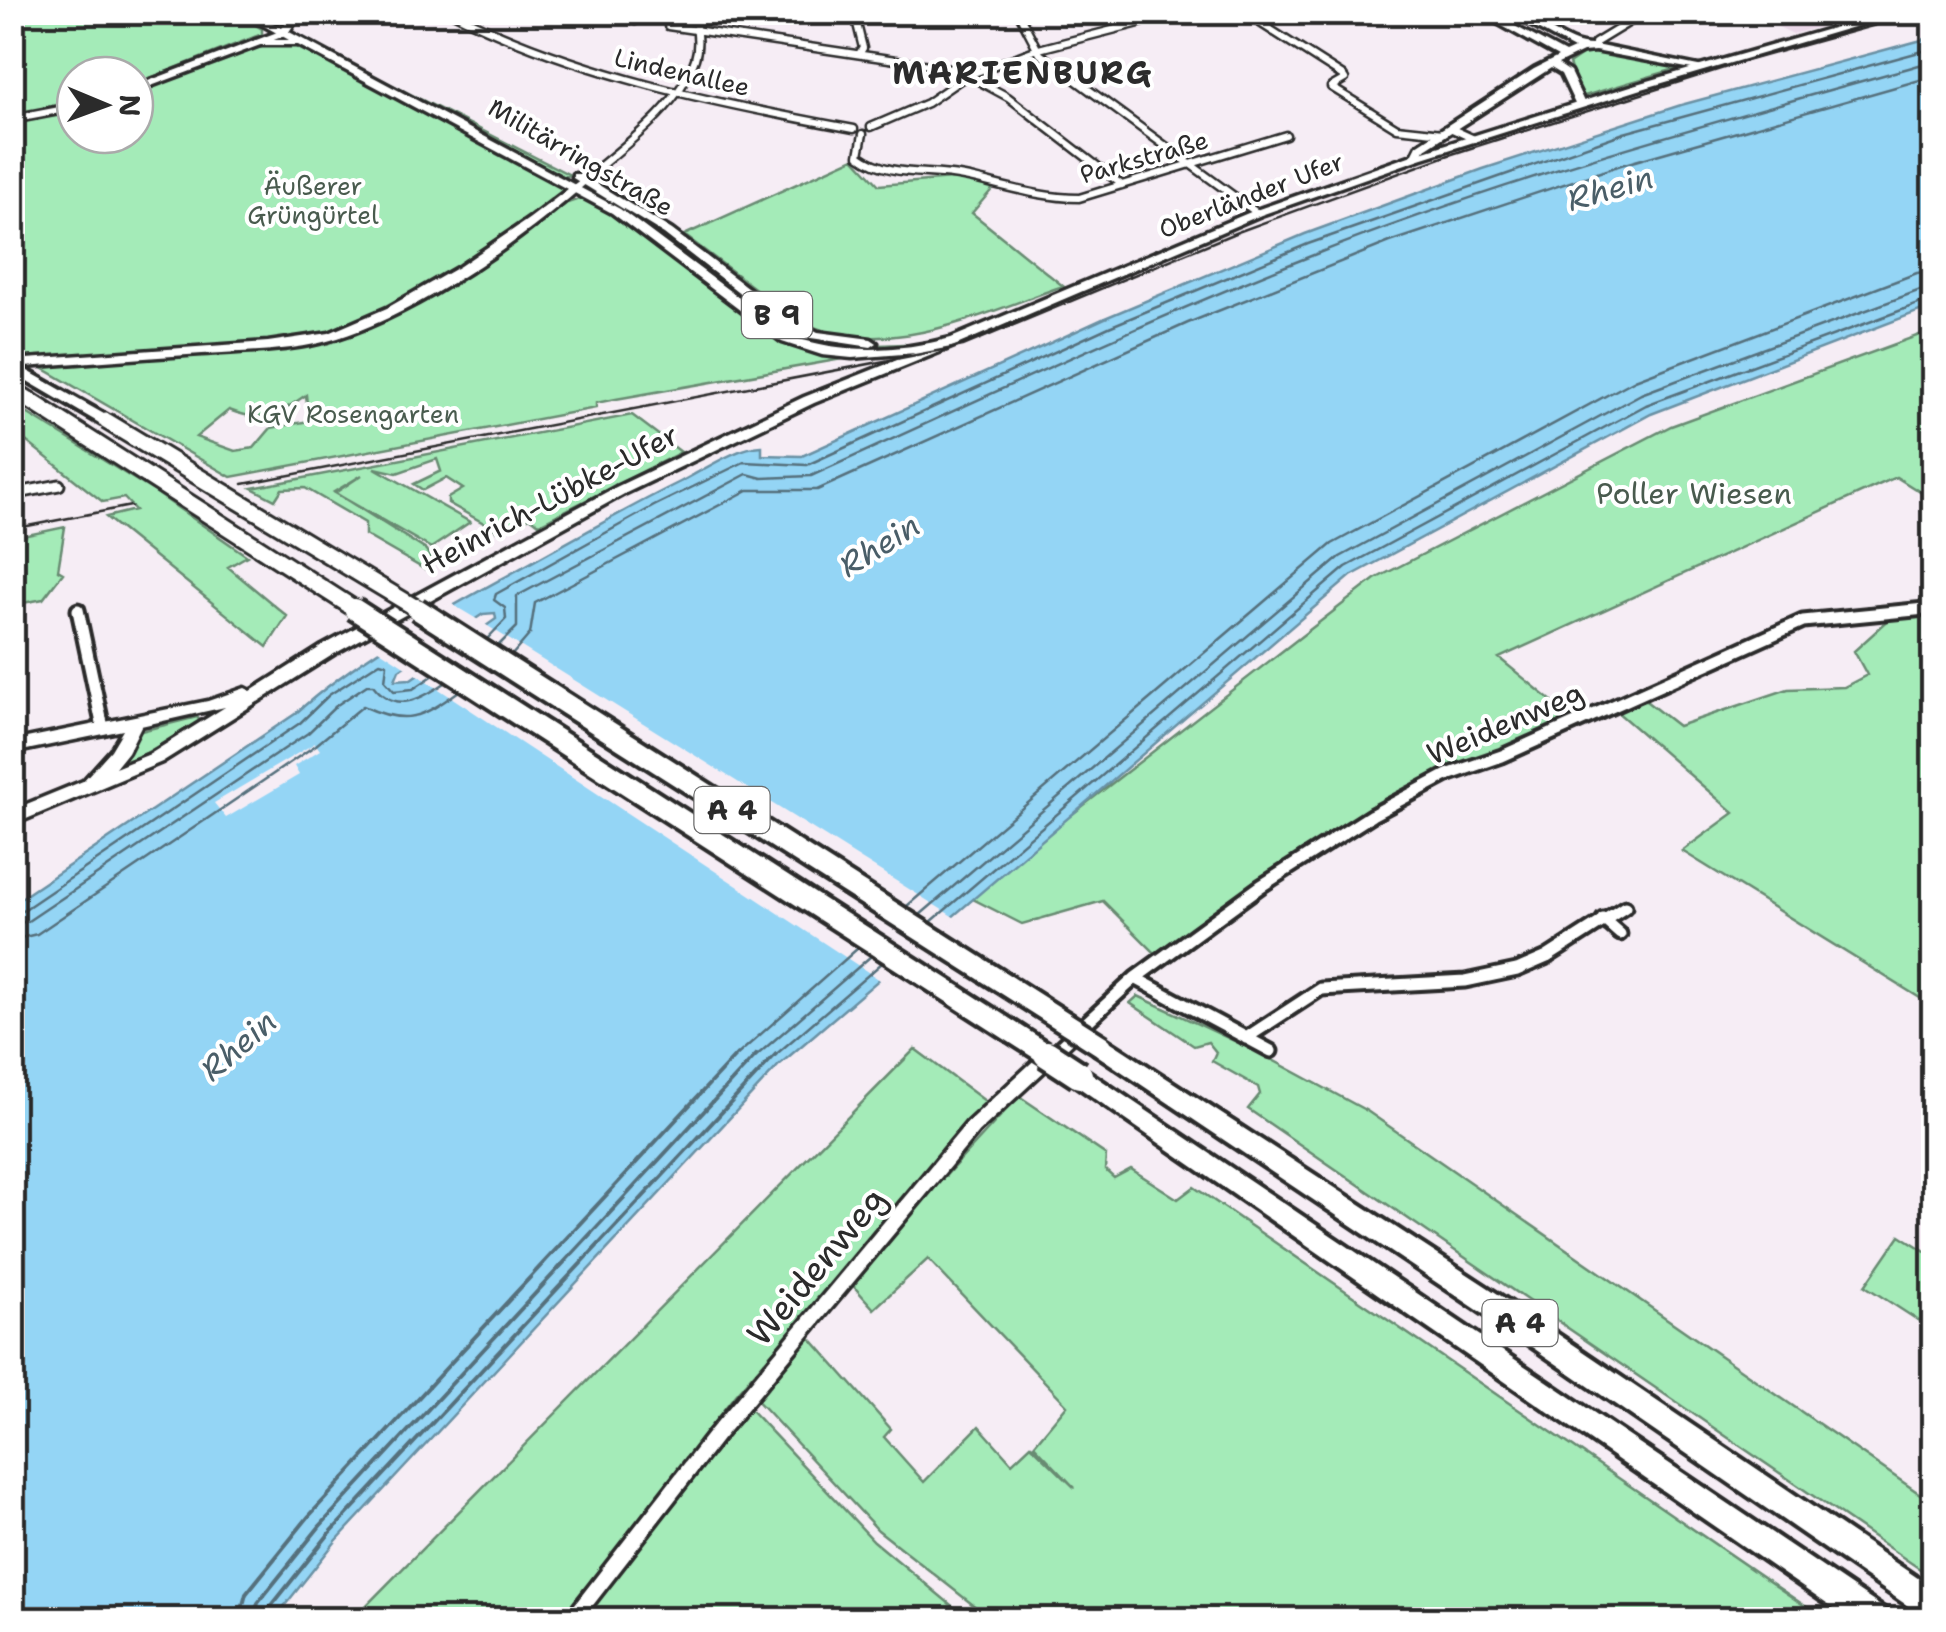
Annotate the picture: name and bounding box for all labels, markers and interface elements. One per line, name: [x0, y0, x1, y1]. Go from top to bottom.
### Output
street label: Lindenallee: [611, 40, 753, 104]
district label: MARIENBURG: [892, 51, 1154, 94]
north arrow: [55, 55, 155, 155]
street label: Militärringstraße: [482, 90, 680, 224]
text: N: [111, 94, 149, 117]
street label: Parkstraße: [1076, 122, 1212, 192]
street label: Oberländer Ufer: [1154, 144, 1348, 246]
water label: Rhein: [1562, 155, 1658, 221]
park label: Äußerer Grüngürtel: [247, 169, 379, 232]
road number: B 9: [742, 292, 812, 338]
park label: KGV Rosengarten: [247, 397, 459, 431]
street label: Heinrich-Lübke-Ufer: [414, 414, 686, 584]
park label: Poller Wiesen: [1596, 473, 1792, 514]
water label: Rhein: [830, 503, 928, 587]
street label: Weidenweg: [1420, 672, 1590, 774]
road number: A 4: [694, 787, 770, 833]
water label: Rhein: [191, 1000, 285, 1090]
street label: Weidenweg: [736, 1176, 896, 1356]
road number: A 4: [1482, 1300, 1558, 1346]

